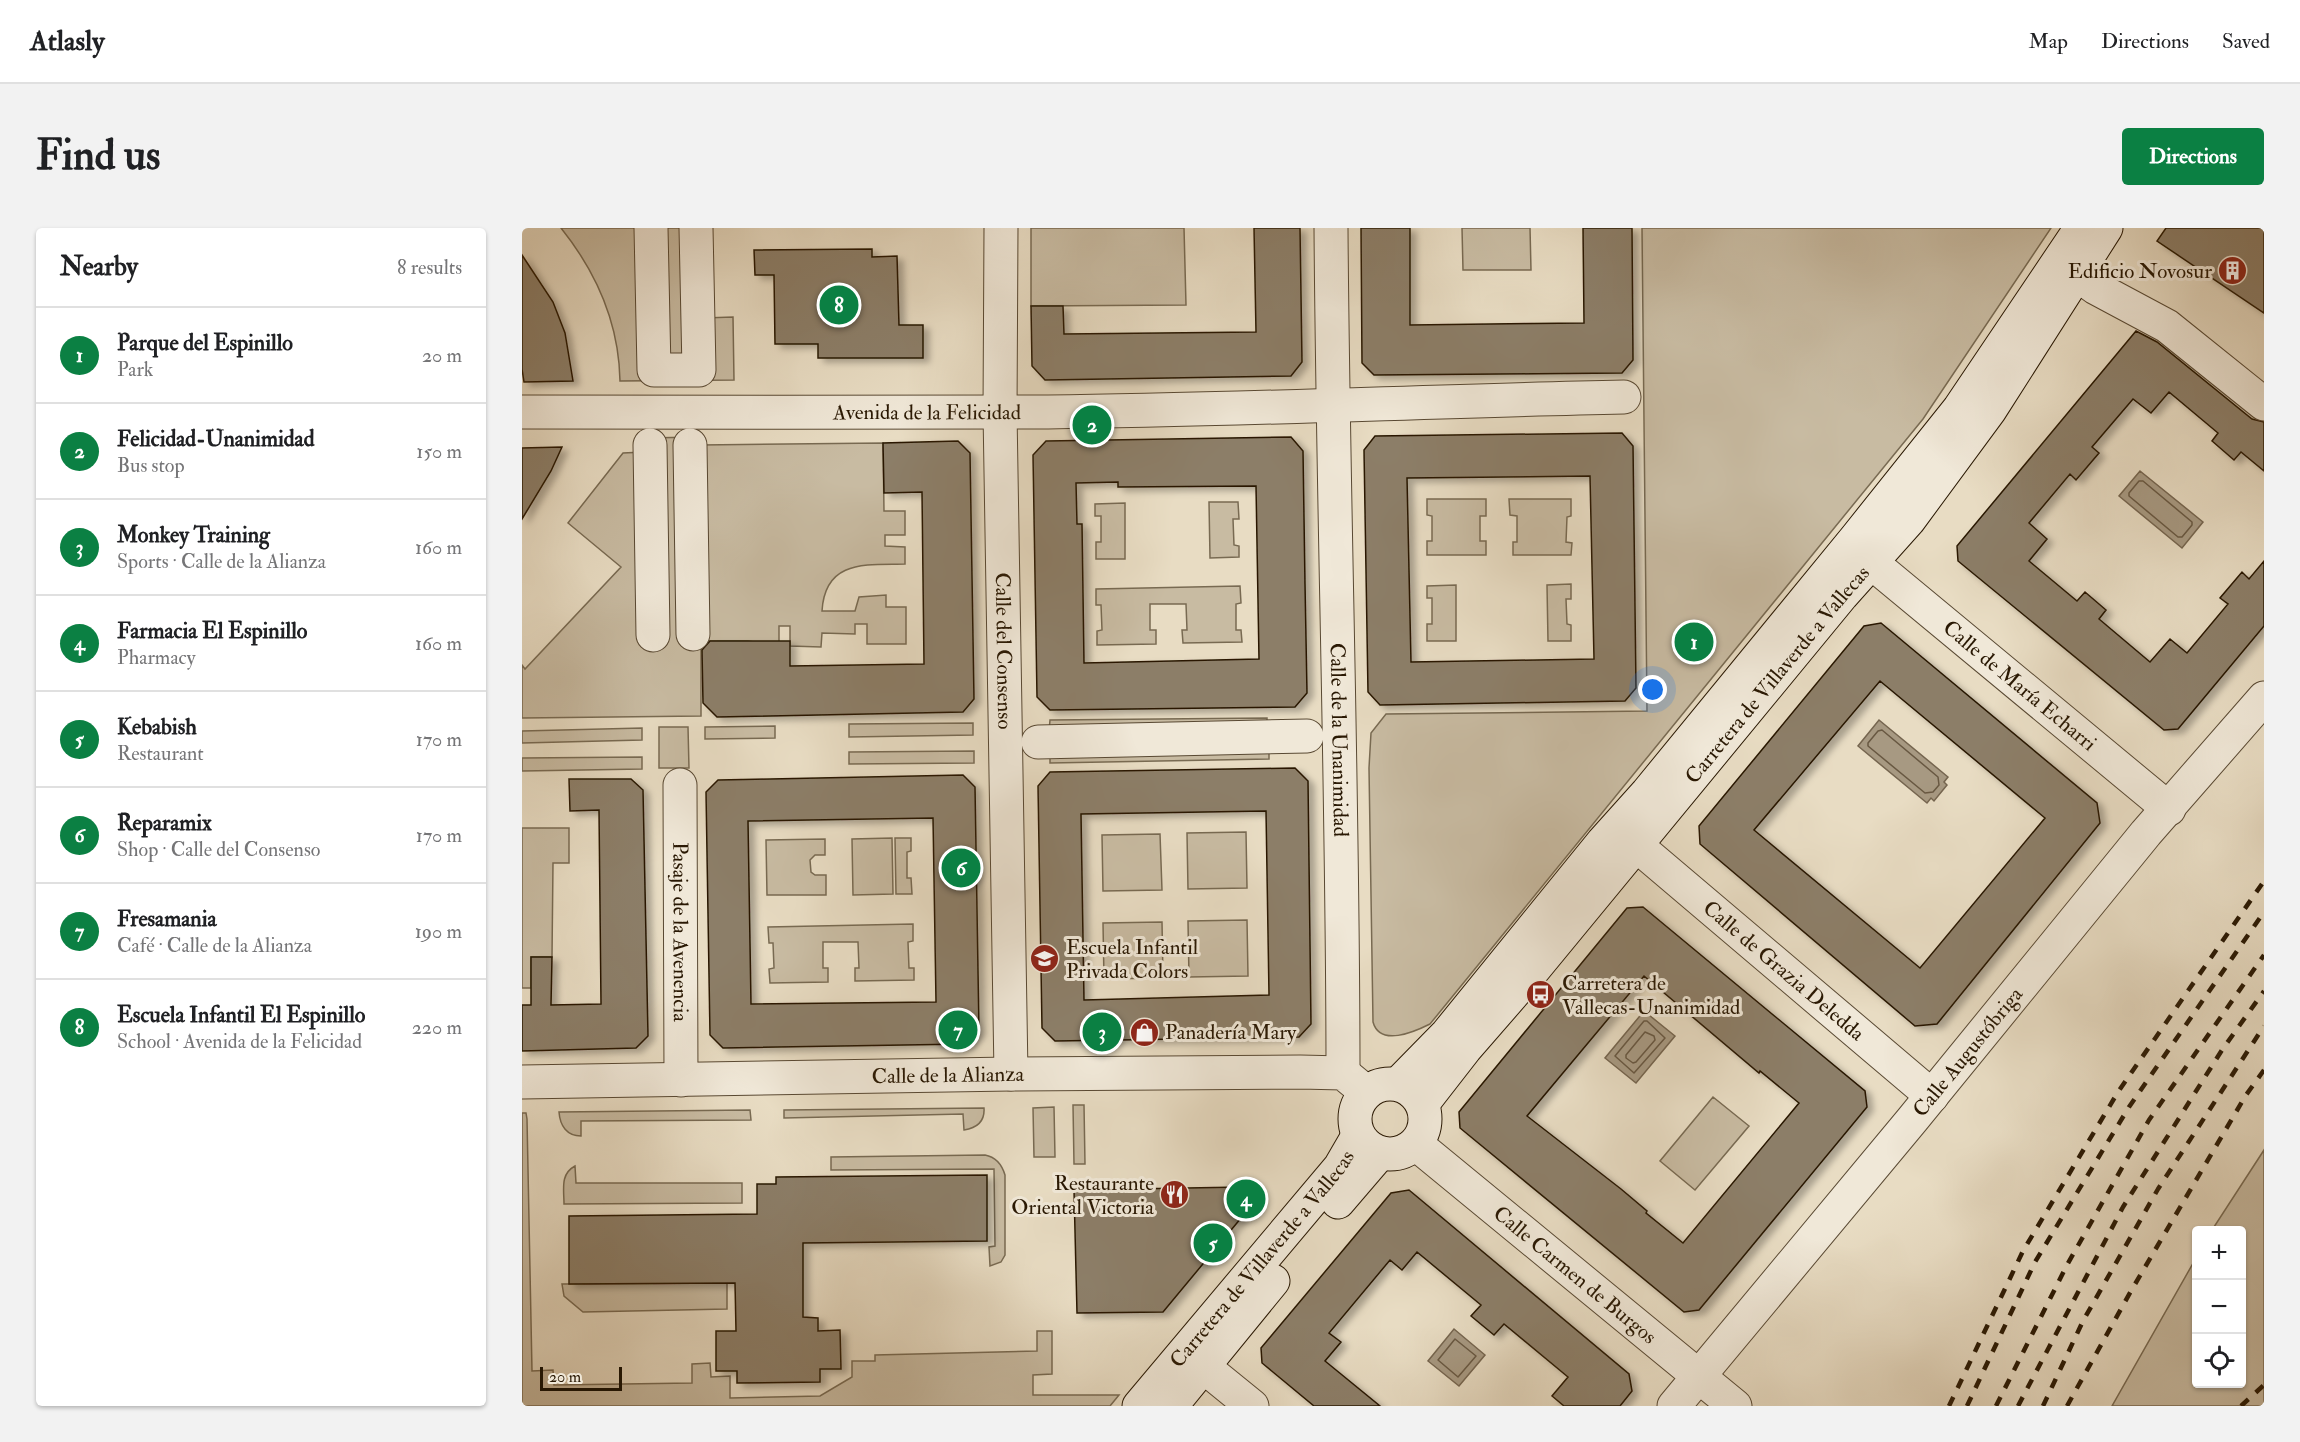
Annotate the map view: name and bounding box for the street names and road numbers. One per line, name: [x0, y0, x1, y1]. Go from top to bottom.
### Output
street label: Avenida de la Felicidad: [832, 399, 1022, 426]
street label: Carretera de Villaverde a Vallecas: [1679, 560, 1876, 789]
street label: Calle del Consenso: [989, 572, 1018, 730]
street label: Calle de María Echarri: [1937, 614, 2102, 758]
street label: Calle de la Unanimidad: [1324, 643, 1354, 838]
street label: Pasaje de la Avenencia: [666, 842, 694, 1022]
street label: Calle de Grazia Deledda: [1697, 895, 1870, 1047]
street label: Calle Augustóbriga: [1907, 981, 2029, 1123]
street label: Calle de la Alianza: [872, 1061, 1025, 1090]
street label: Carretera de Villaverde a Vallecas: [1164, 1145, 1361, 1373]
street label: Calle Carmen de Burgos: [1488, 1200, 1662, 1350]

